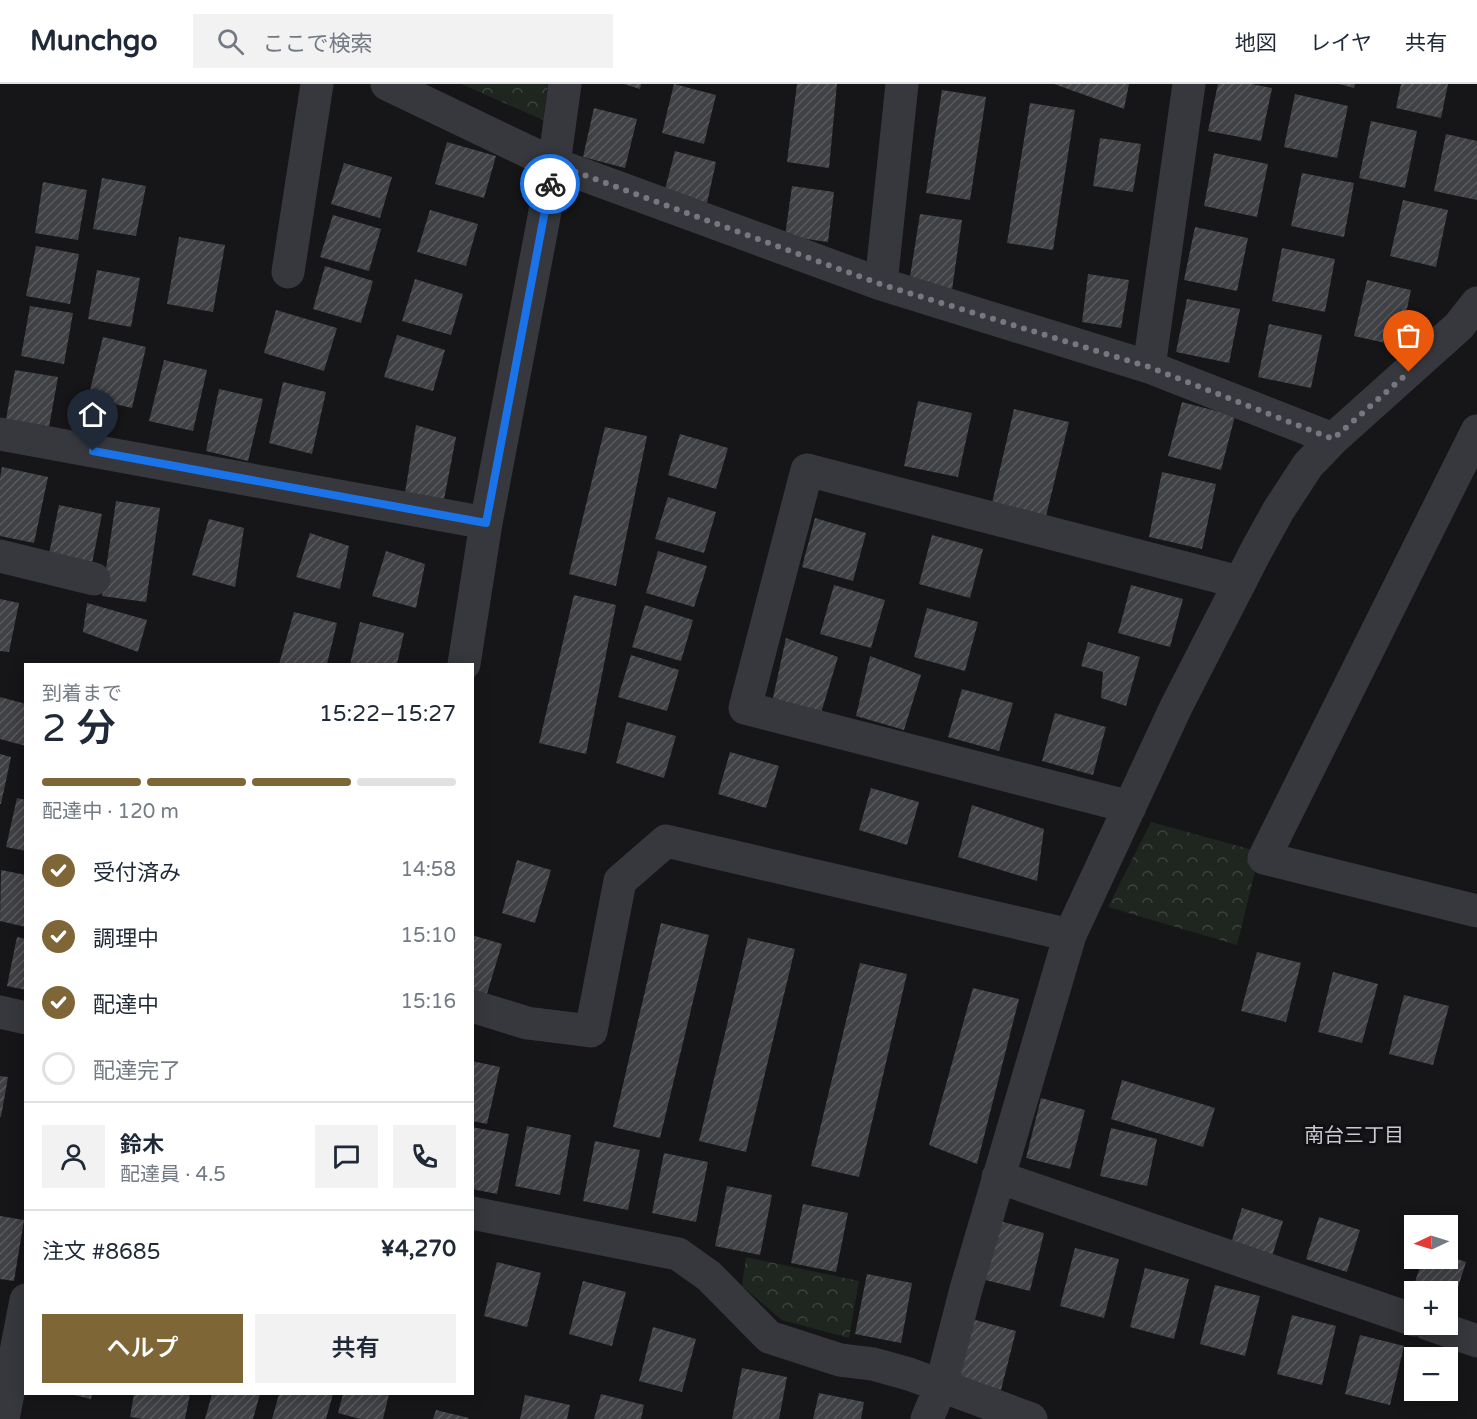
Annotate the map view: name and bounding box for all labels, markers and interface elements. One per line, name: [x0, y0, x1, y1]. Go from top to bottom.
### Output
search box: [193, 14, 613, 68]
text: Munchgo: [30, 24, 157, 58]
icon: search: [214, 25, 247, 58]
text: ここで検索: [262, 31, 372, 57]
text: 地図: [1235, 31, 1277, 56]
text: レイヤ: [1310, 31, 1372, 56]
text: 共有: [1405, 31, 1447, 56]
courier: [520, 154, 580, 214]
icon: bike: [534, 168, 567, 201]
pin: [1383, 310, 1434, 372]
icon: bag: [1392, 319, 1425, 352]
pin: [67, 389, 118, 451]
icon: home: [76, 398, 109, 431]
text: 到着まで: [42, 682, 122, 706]
text: 15:22–15:27: [319, 701, 456, 727]
text: 2 分: [42, 705, 116, 752]
text: 配達中 · 120 m: [42, 800, 179, 824]
icon: check: [42, 854, 75, 887]
text: 14:58: [401, 858, 456, 882]
text: 受付済み: [93, 860, 181, 886]
icon: check: [42, 920, 75, 953]
text: 15:10: [401, 924, 456, 948]
text: 調理中: [93, 926, 159, 952]
icon: check: [42, 986, 75, 1019]
text: 15:16: [401, 990, 456, 1014]
text: 配達中: [93, 992, 159, 1018]
text: 配達完了: [93, 1058, 181, 1084]
district label: 南台三丁目: [1304, 1124, 1404, 1148]
button: person: [42, 1125, 105, 1188]
button: chat: [315, 1125, 378, 1188]
button: phone: [393, 1125, 456, 1188]
text: 鈴木: [120, 1132, 164, 1158]
text: 配達員 · 4.5: [120, 1163, 226, 1187]
north arrow: [1404, 1215, 1458, 1269]
map controls: [1404, 1215, 1458, 1401]
text: ¥4,270: [381, 1236, 456, 1262]
text: 注文 #8685: [42, 1239, 160, 1265]
button: +: [1404, 1281, 1458, 1335]
button: ヘルプ: [42, 1314, 243, 1383]
button: 共有: [255, 1314, 456, 1383]
button: −: [1404, 1347, 1458, 1401]

